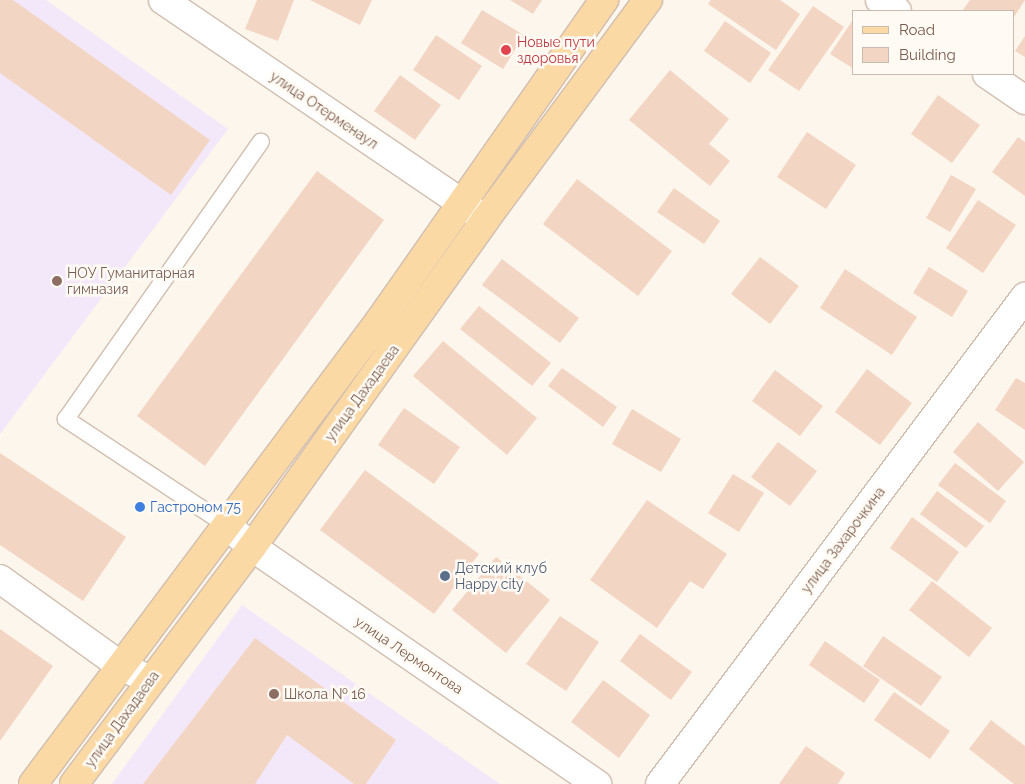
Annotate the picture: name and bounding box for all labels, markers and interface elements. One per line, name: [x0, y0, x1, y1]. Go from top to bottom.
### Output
legend: [852, 10, 1015, 75]
text: Road: [899, 21, 935, 39]
place label: Новые пути здоровья: [517, 34, 595, 66]
marker: Новые пути здоровья: [499, 43, 513, 57]
text: Building: [899, 46, 956, 64]
street label: улица Отерменаул: [267, 68, 381, 152]
place label: НОУ Гуманитарная гимназия: [67, 265, 195, 298]
marker: НОУ Гуманитарная гимназия: [51, 275, 63, 287]
street label: улица Дахадаева: [321, 342, 403, 444]
street label: улица Захарочкина: [798, 484, 888, 596]
place label: Гастроном 75: [150, 499, 241, 515]
marker: Гастроном 75: [134, 501, 146, 513]
place label: Детский клуб Happy city: [455, 560, 547, 592]
marker: Детский клуб Happy city: [439, 570, 451, 582]
street label: улица Лермонтова: [352, 613, 466, 697]
street label: улица Дахадаева: [81, 668, 163, 770]
place label: Школа № 16: [284, 686, 366, 702]
marker: Школа № 16: [268, 688, 280, 700]

